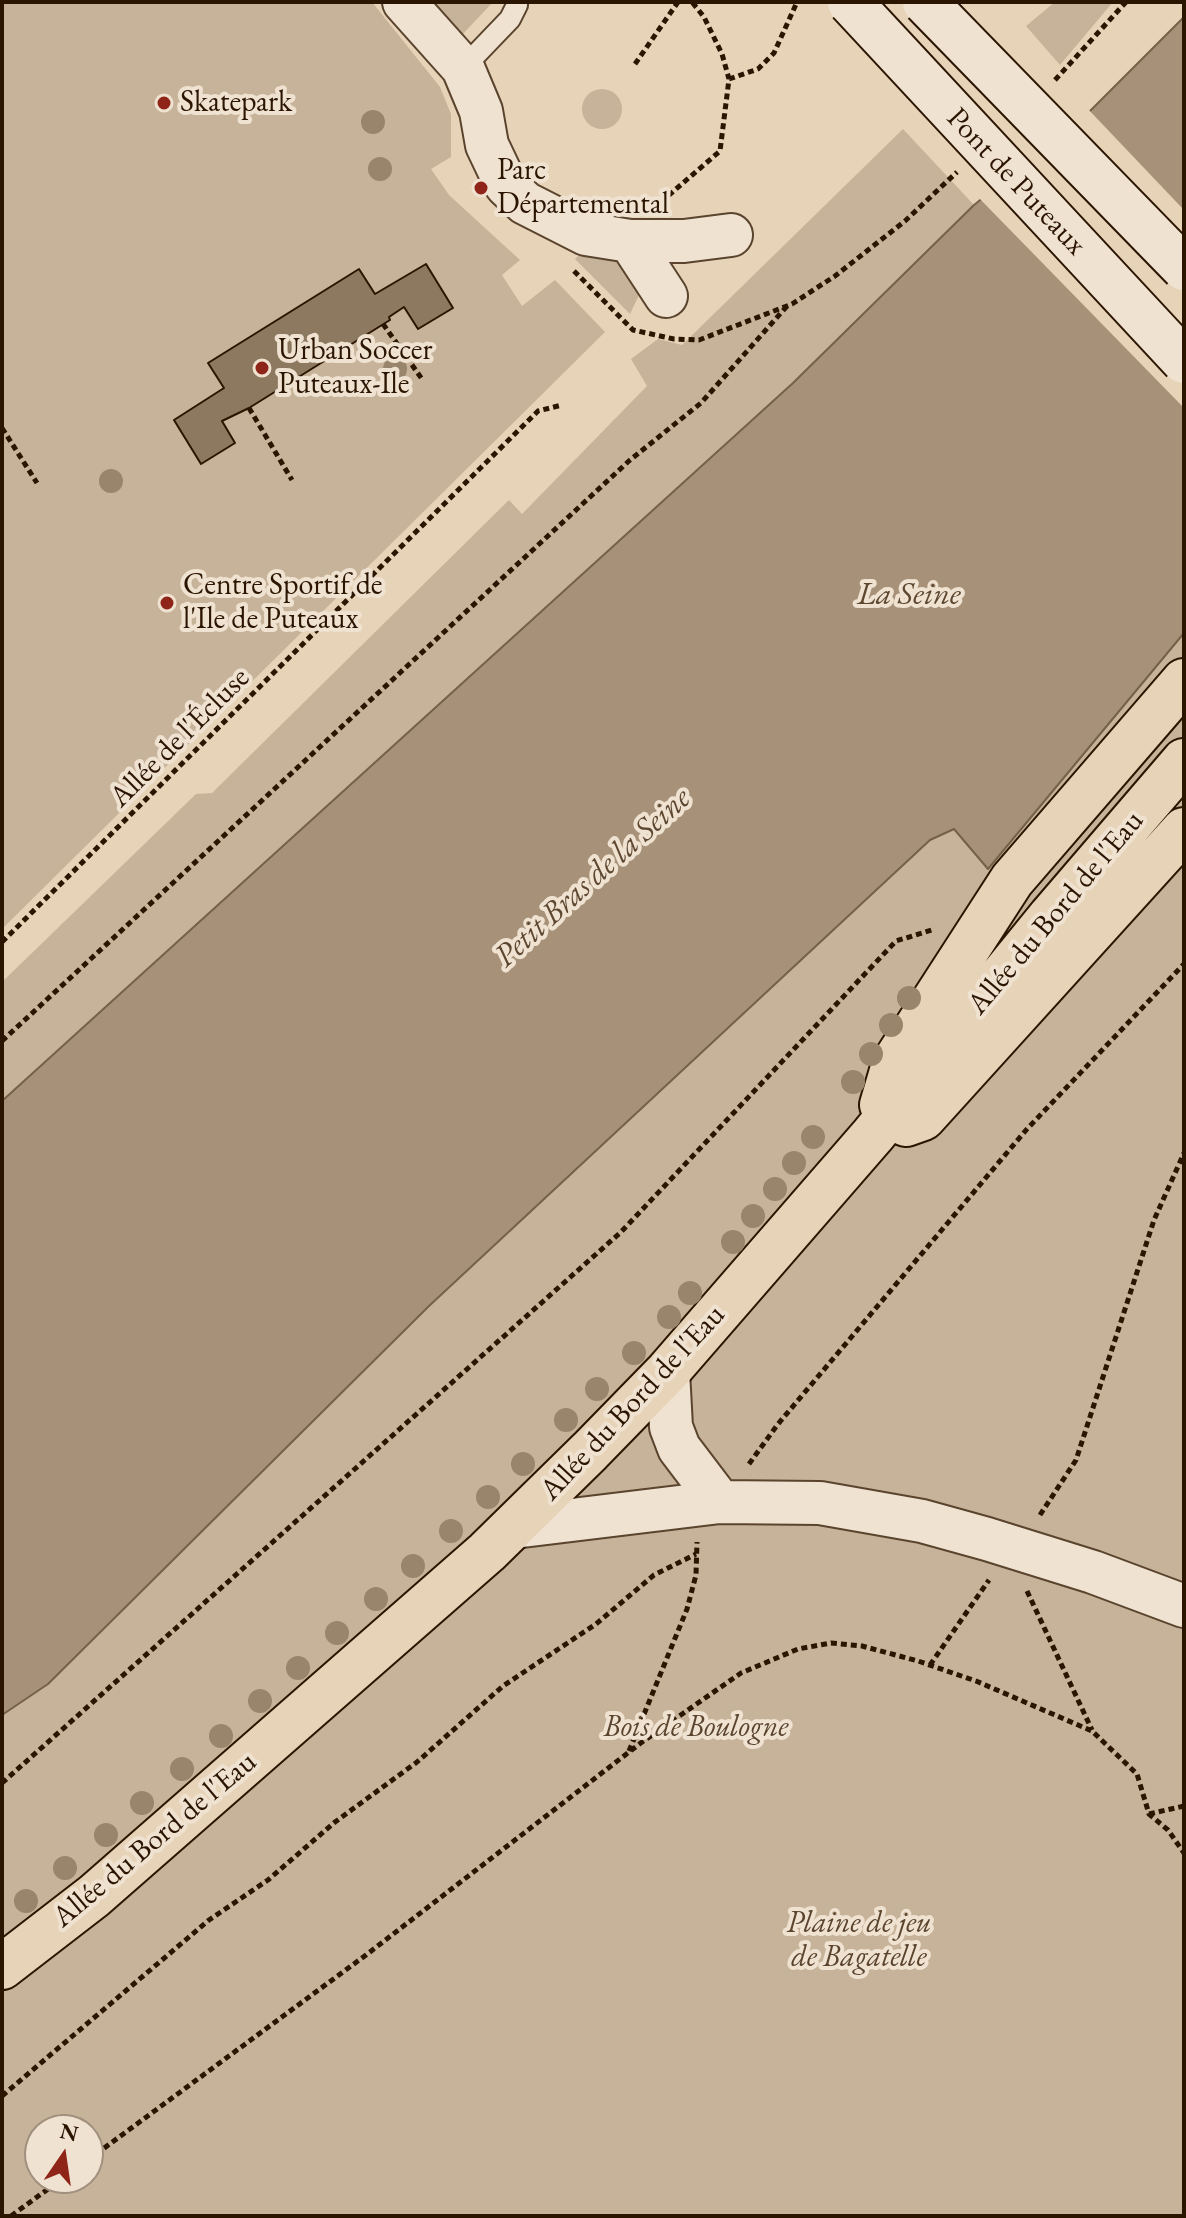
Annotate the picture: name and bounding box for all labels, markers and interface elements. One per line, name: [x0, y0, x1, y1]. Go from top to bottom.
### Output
place label: Skatepark: [180, 85, 292, 121]
marker: Skatepark: [155, 94, 173, 112]
street label: Pont de Puteaux: [939, 101, 1093, 263]
place label: Parc Départemental: [497, 153, 669, 224]
marker: Parc Départemental: [472, 179, 490, 197]
place label: Urban Soccer Puteaux-Ile: [278, 333, 433, 404]
marker: Urban Soccer Puteaux-Ile: [253, 359, 271, 377]
place label: Centre Sportif de l'Ile de Puteaux: [183, 568, 383, 638]
water label: La Seine: [857, 576, 961, 614]
marker: Centre Sportif de l'Ile de Puteaux: [158, 594, 176, 612]
street label: Allée de l'Écluse: [103, 661, 257, 815]
water label: Petit Bras de la Seine: [487, 780, 699, 976]
street label: Allée du Bord de l'Eau: [960, 804, 1152, 1022]
street label: Allée du Bord de l'Eau: [533, 1297, 733, 1509]
park label: Bois de Boulogne: [604, 1710, 788, 1746]
street label: Allée du Bord de l'Eau: [46, 1744, 264, 1936]
park label: Plaine de jeu de Bagatelle: [786, 1906, 932, 1976]
north arrow: [24, 2114, 104, 2194]
text: N: [57, 2116, 81, 2148]

